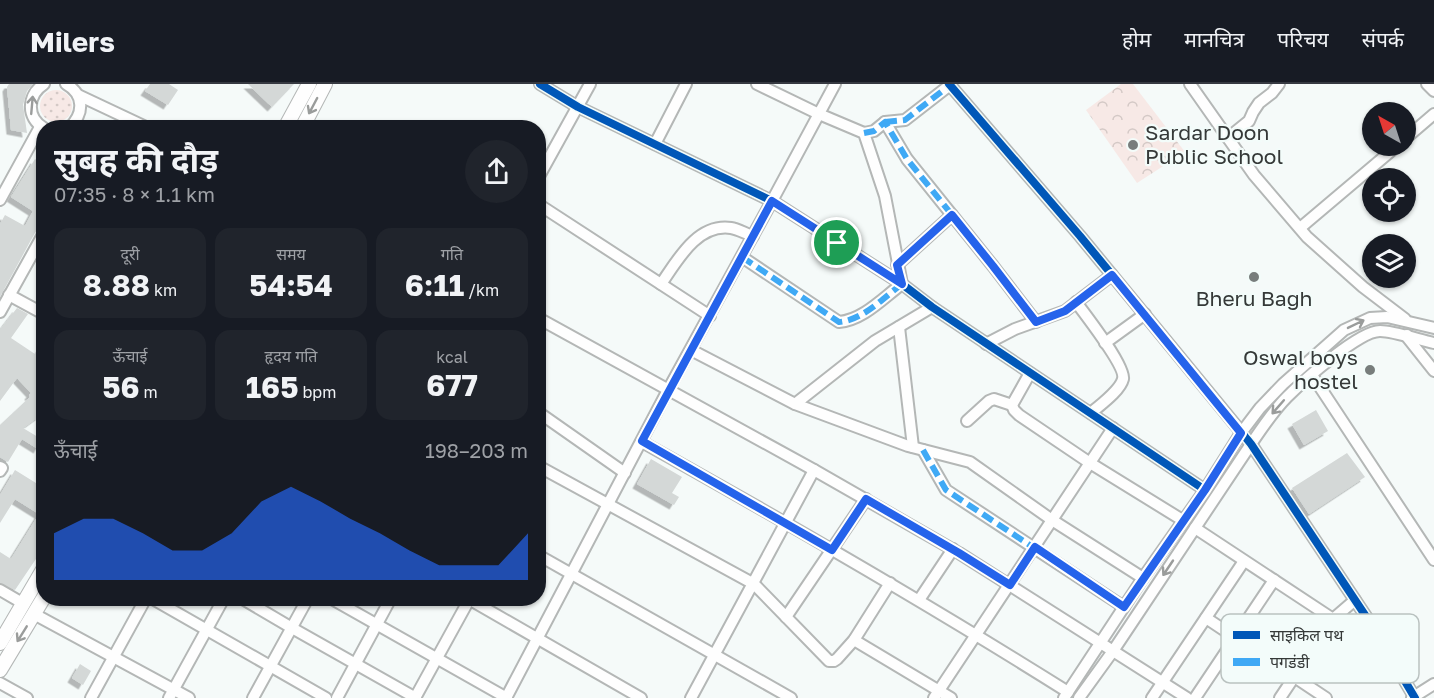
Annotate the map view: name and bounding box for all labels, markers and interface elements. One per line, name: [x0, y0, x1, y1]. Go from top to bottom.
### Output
text: Milers: [30, 25, 115, 58]
text: होम: [1122, 26, 1151, 52]
text: मानचित्र: [1184, 26, 1244, 52]
text: परिचय: [1277, 26, 1329, 52]
text: संपर्क: [1362, 26, 1404, 52]
one-way arrow: [27, 95, 38, 115]
one-way arrow: [307, 97, 319, 114]
north arrow: [1362, 102, 1416, 156]
map controls: [1362, 102, 1416, 288]
place label: Sardar Doon Public School: [1145, 119, 1283, 169]
marker: Sardar Doon Public School: [1126, 138, 1140, 152]
text: सुबह की दौड़: [54, 140, 218, 179]
button: share: [465, 140, 528, 203]
button: locate: [1362, 168, 1416, 222]
text: 07:35 · 8 × 1.1 km: [54, 182, 215, 206]
pin: [811, 217, 862, 268]
icon: arrive: [820, 226, 853, 259]
button: layers: [1362, 234, 1416, 288]
text: दूरी: [120, 244, 140, 264]
text: समय: [276, 244, 306, 264]
text: गति: [441, 244, 463, 264]
text: 8.88: [83, 267, 150, 303]
text: 54:54: [249, 267, 333, 303]
text: 6:11: [405, 267, 464, 303]
marker: Bheru Bagh: [1247, 270, 1261, 284]
text: km: [150, 280, 177, 300]
text: /km: [464, 280, 499, 300]
place label: Bheru Bagh: [1195, 285, 1313, 311]
one-way arrow: [1347, 318, 1365, 330]
place label: Oswal boys hostel: [1243, 344, 1358, 394]
text: ऊँचाई: [113, 346, 147, 366]
text: हृदय गति: [265, 346, 317, 366]
text: kcal: [436, 347, 468, 367]
marker: Oswal boys hostel: [1363, 363, 1377, 377]
text: 677: [426, 367, 478, 403]
text: 56: [102, 369, 140, 405]
text: 165: [246, 369, 298, 405]
text: m: [140, 382, 158, 402]
text: bpm: [298, 382, 336, 402]
one-way arrow: [1271, 399, 1285, 414]
text: ऊँचाई: [54, 438, 97, 462]
text: 198–203 m: [425, 438, 528, 462]
one-way arrow: [1161, 559, 1173, 576]
legend: [1221, 614, 1419, 683]
one-way arrow: [16, 625, 28, 642]
text: साइकिल पथ: [1270, 625, 1344, 645]
text: पगडंडी: [1270, 652, 1310, 672]

